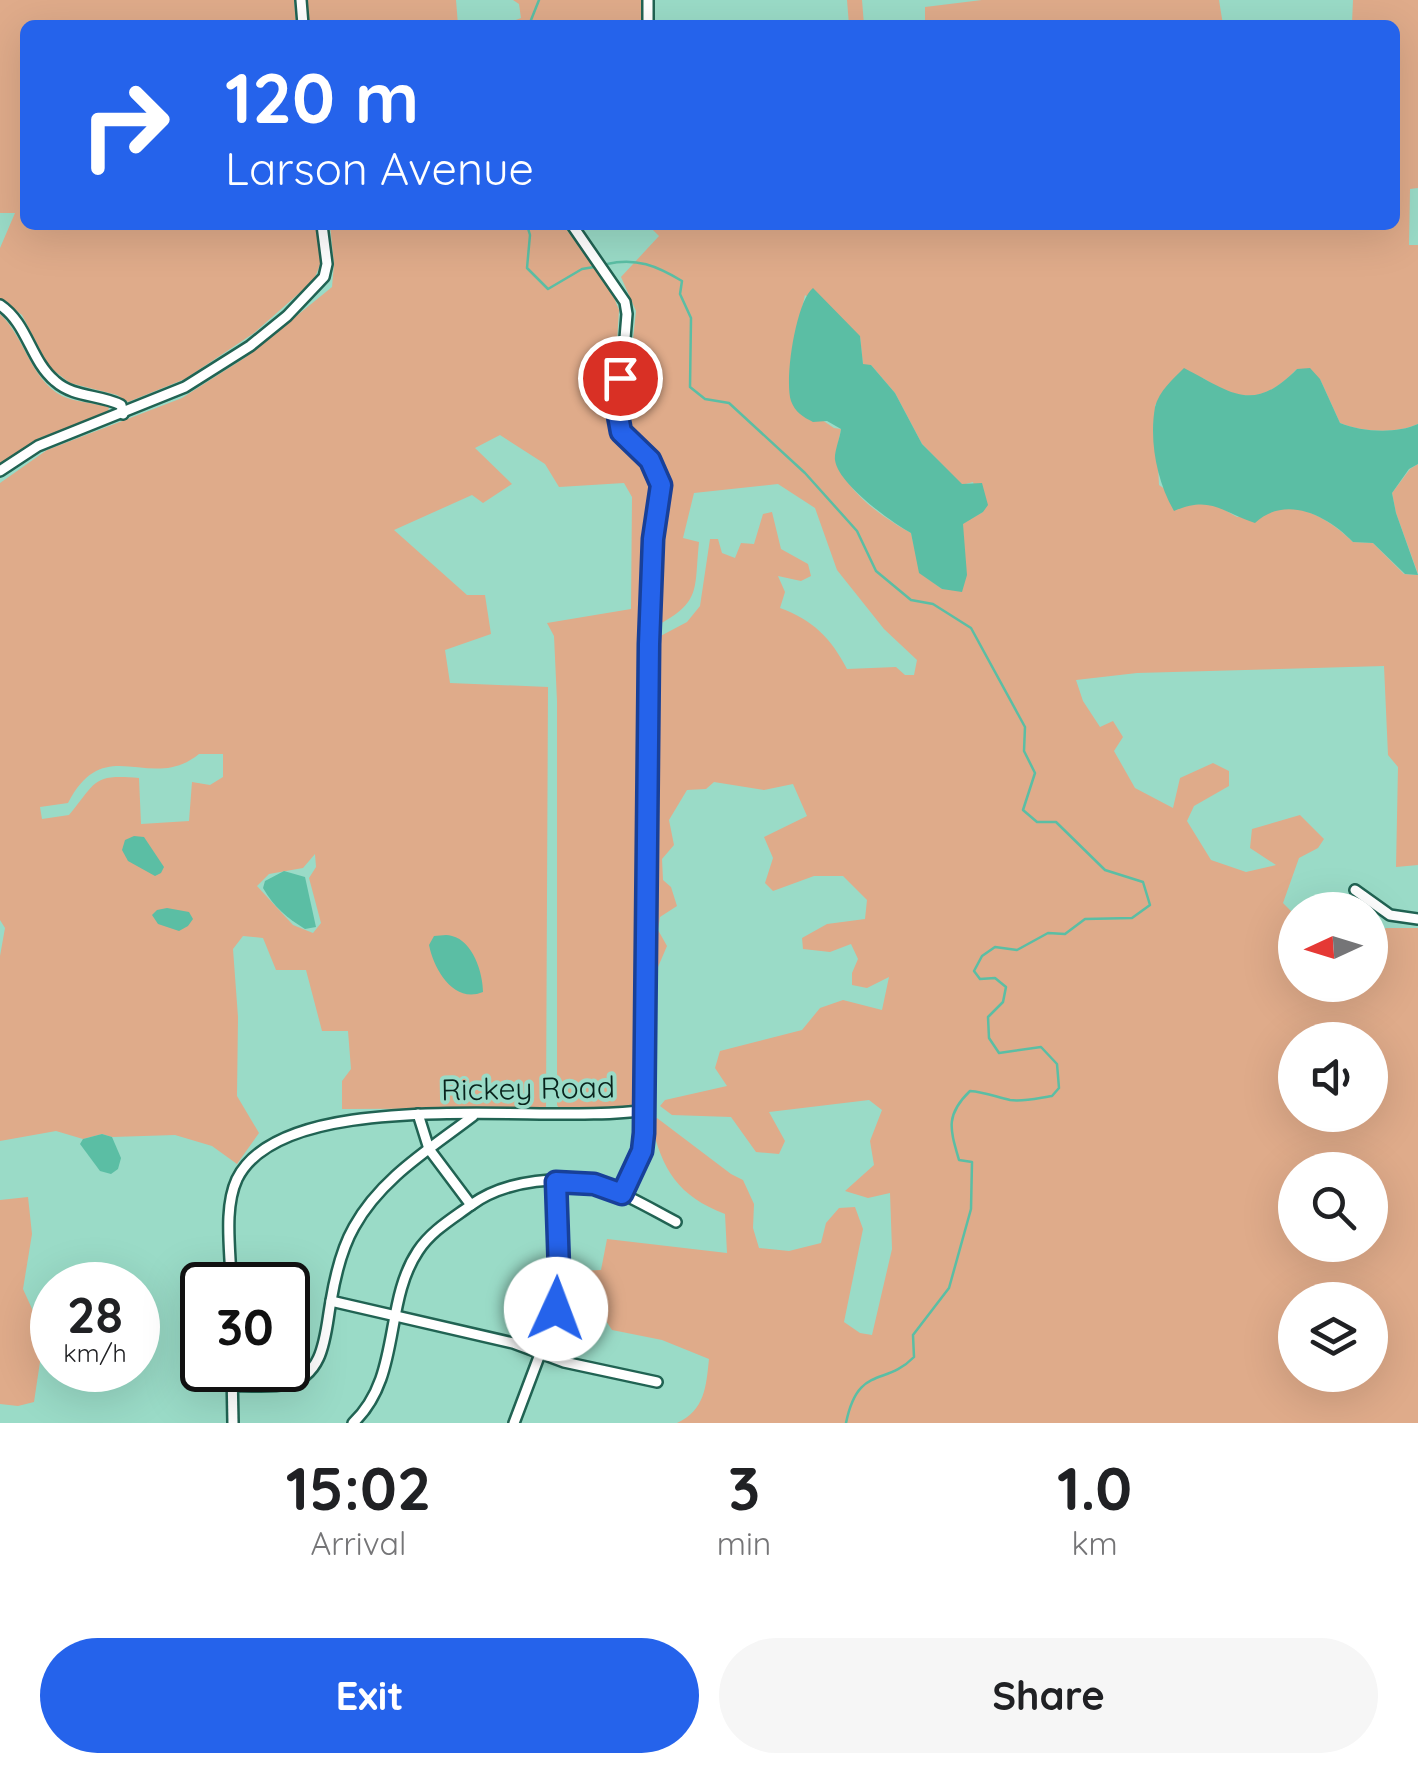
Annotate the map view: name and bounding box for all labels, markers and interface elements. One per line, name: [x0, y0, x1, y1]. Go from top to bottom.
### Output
text: 120 m: [225, 53, 419, 141]
icon: right: [60, 60, 190, 190]
text: Larson Avenue: [225, 140, 534, 196]
pin: [578, 336, 663, 421]
icon: arrive: [593, 351, 648, 406]
north arrow: [1278, 892, 1388, 1002]
map controls: [1278, 892, 1388, 1392]
button: sound: [1278, 1022, 1388, 1132]
street label: Rickey Road: [441, 1067, 615, 1109]
button: search: [1278, 1152, 1388, 1262]
position arrow: [504, 1257, 608, 1361]
speed limit sign: 30: [180, 1262, 310, 1392]
button: layers: [1278, 1282, 1388, 1392]
text: 28: [67, 1283, 123, 1346]
text: km/h: [63, 1337, 127, 1368]
text: 15:02: [286, 1450, 431, 1525]
text: 3: [728, 1450, 760, 1525]
text: 1.0: [1057, 1450, 1132, 1525]
text: Arrival: [310, 1523, 406, 1563]
text: min: [717, 1523, 771, 1563]
text: km: [1072, 1523, 1118, 1563]
button: Exit: [40, 1638, 699, 1753]
button: Share: [719, 1638, 1378, 1753]

